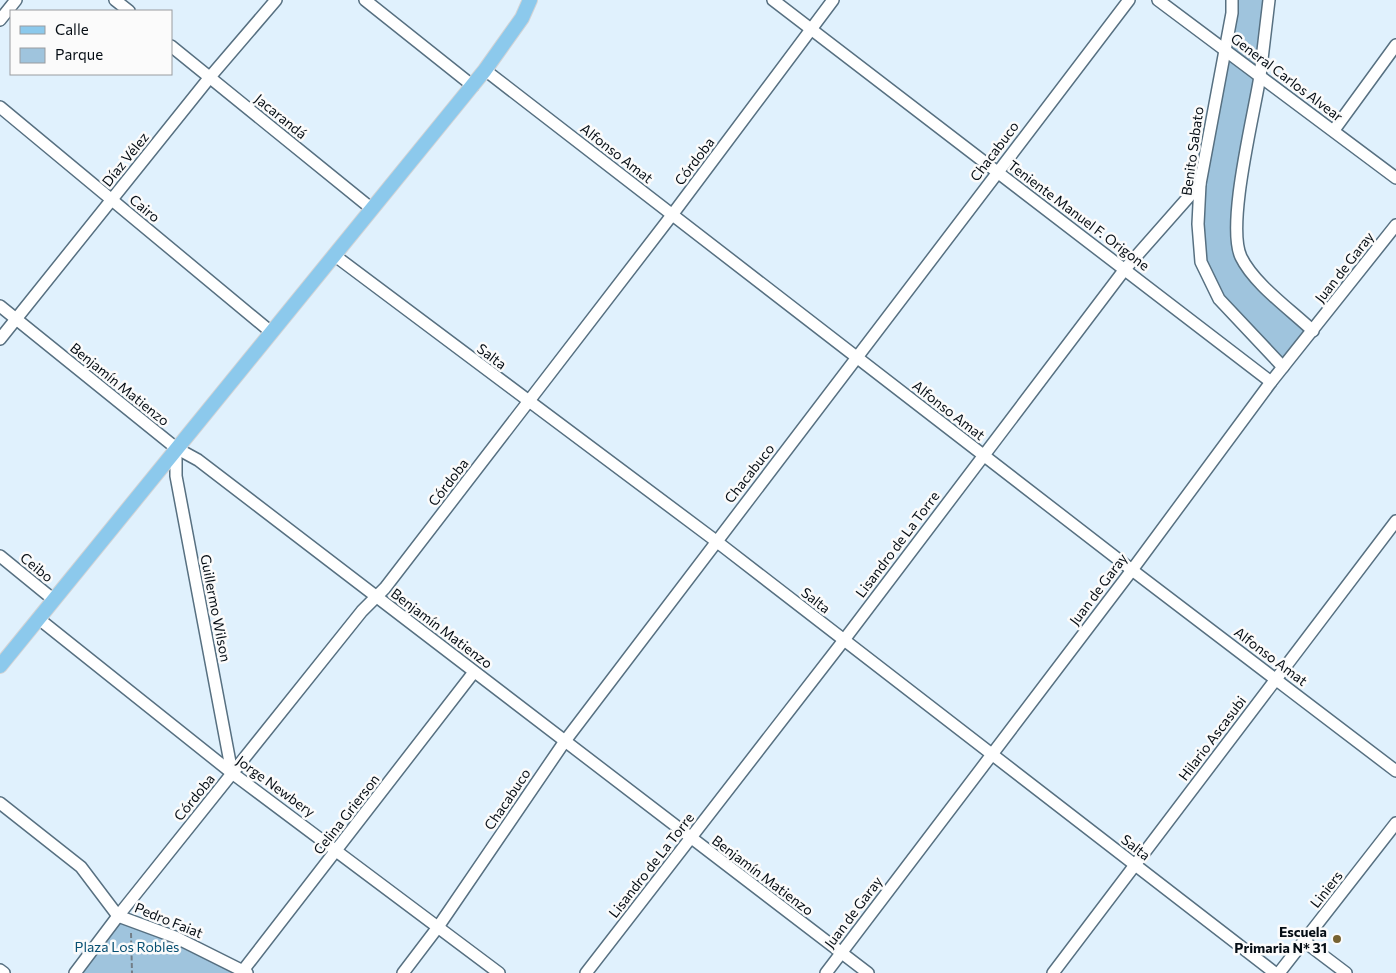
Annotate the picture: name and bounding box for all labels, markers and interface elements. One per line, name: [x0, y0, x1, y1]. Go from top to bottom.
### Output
legend: [10, 10, 172, 75]
text: Calle: [55, 20, 89, 38]
street label: General Carlos Alvear: [1228, 29, 1347, 125]
text: Parque: [55, 45, 103, 63]
street label: Jacarandá: [252, 90, 310, 142]
street label: Benito Sabato: [1177, 105, 1207, 197]
street label: Chacabuco: [966, 118, 1022, 184]
street label: Alfonso Amat: [577, 119, 657, 187]
street label: Díaz Vélez: [98, 128, 152, 190]
street label: Córdoba: [671, 134, 717, 188]
street label: Teniente Manuel F. Origone: [1005, 156, 1153, 274]
street label: Cairo: [126, 190, 164, 226]
street label: Juan de Garay: [1311, 228, 1377, 306]
street label: Benjamín Matienzo: [67, 339, 173, 429]
street label: Salta: [474, 340, 510, 372]
street label: Alfonso Amat: [909, 376, 989, 444]
street label: Chacabuco: [721, 440, 777, 506]
street label: Córdoba: [424, 455, 472, 509]
street label: Lisandro de La Torre: [852, 488, 942, 600]
street label: Ceibo: [17, 549, 57, 585]
street label: Juan de Garay: [1065, 550, 1131, 628]
street label: Guillermo Wilson: [197, 553, 235, 663]
street label: Salta: [798, 583, 834, 617]
street label: Benjamín Matienzo: [388, 584, 496, 672]
street label: Alfonso Amat: [1231, 623, 1311, 689]
street label: Hilario Ascasubi: [1175, 692, 1249, 784]
street label: Jorge Newbery: [233, 752, 319, 820]
street label: Chacabuco: [480, 765, 534, 833]
street label: Córdoba: [170, 770, 218, 824]
street label: Celina Grierson: [309, 771, 383, 857]
street label: Lisandro de La Torre: [605, 809, 697, 921]
street label: Salta: [1118, 830, 1154, 864]
street label: Benjamín Matienzo: [709, 831, 817, 919]
street label: Liniers: [1306, 867, 1346, 911]
street label: Juan de Garay: [820, 873, 886, 951]
street label: Pedro Faiat: [132, 899, 206, 941]
place label: Escuela Primaria N* 31: [1234, 923, 1327, 956]
marker: Escuela Primaria N* 31: [1331, 933, 1343, 945]
park label: Plaza Los Robles: [75, 938, 179, 955]

